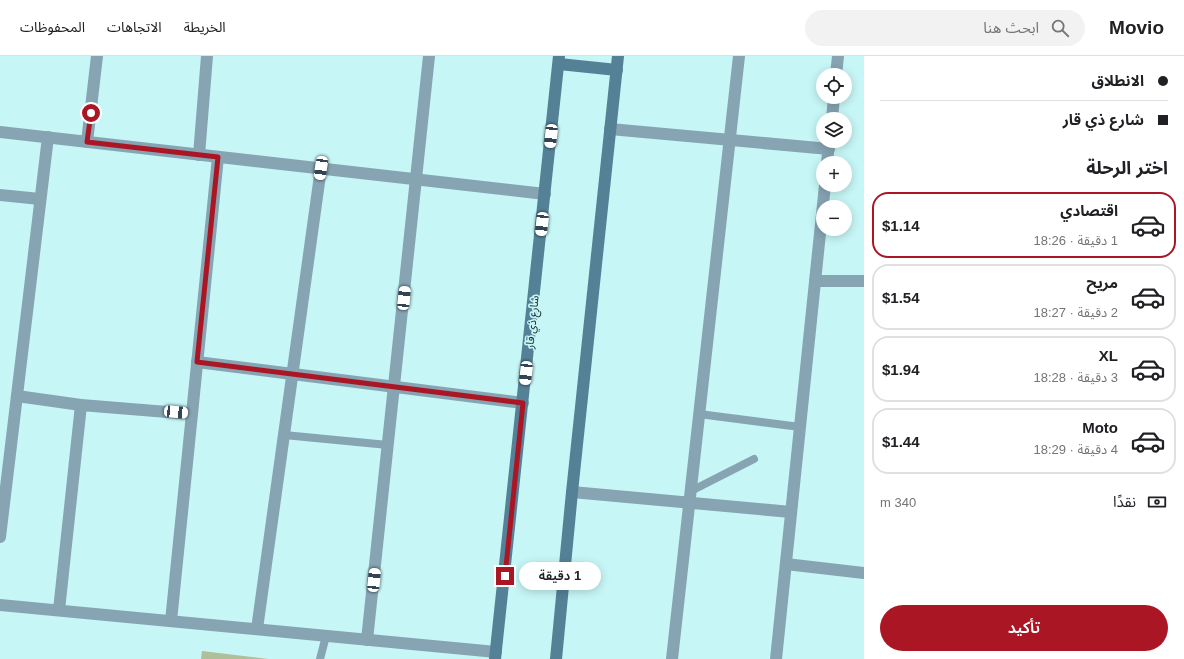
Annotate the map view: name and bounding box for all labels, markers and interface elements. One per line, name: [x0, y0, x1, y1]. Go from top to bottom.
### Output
search box: [805, 10, 1085, 46]
icon: search: [1049, 17, 1071, 39]
text: Movio: [1109, 17, 1164, 38]
text: المحفوظات: [20, 19, 85, 35]
text: الاتجاهات: [107, 19, 162, 35]
text: الخريطة: [184, 19, 226, 35]
text: ابحث هنا: [983, 19, 1039, 36]
map controls: [816, 68, 852, 236]
button: locate: [816, 68, 852, 104]
text: الانطلاق: [1092, 72, 1144, 89]
route start: [82, 104, 100, 122]
text: شارع ذي قار: [1063, 111, 1144, 128]
button: layers: [816, 112, 852, 148]
car: [544, 123, 558, 149]
car: [313, 155, 329, 181]
button: +: [816, 156, 852, 192]
text: اختر الرحلة: [1086, 158, 1168, 178]
button: −: [816, 200, 852, 236]
text: اقتصادي: [1060, 202, 1118, 219]
icon: car: [1130, 207, 1166, 243]
car: [535, 211, 549, 237]
text: $1.14: [882, 217, 920, 234]
text: 1 دقيقة · 18:26: [1033, 233, 1118, 248]
text: مريح: [1086, 274, 1118, 291]
icon: car: [1130, 279, 1166, 315]
car: [397, 285, 411, 311]
text: $1.54: [882, 289, 920, 306]
street label: شارع ذي قار: [523, 294, 544, 351]
text: 2 دقيقة · 18:27: [1033, 305, 1118, 320]
text: XL: [1099, 347, 1118, 364]
icon: car: [1130, 351, 1166, 387]
car: [519, 360, 533, 386]
text: $1.94: [882, 361, 920, 378]
text: 3 دقيقة · 18:28: [1033, 370, 1118, 385]
car: [164, 405, 188, 419]
text: Moto: [1082, 419, 1118, 436]
icon: car: [1130, 423, 1166, 459]
text: $1.44: [882, 433, 920, 450]
text: 4 دقيقة · 18:29: [1033, 442, 1118, 457]
icon: cash: [1146, 491, 1168, 513]
text: نقدًا: [1113, 493, 1136, 510]
text: 340 m: [880, 495, 916, 510]
callout: 1 دقيقة: [519, 562, 601, 590]
car: [367, 567, 381, 593]
route end: [496, 567, 514, 585]
text: 1 دقيقة: [539, 568, 581, 583]
button: تأكيد: [880, 605, 1168, 651]

